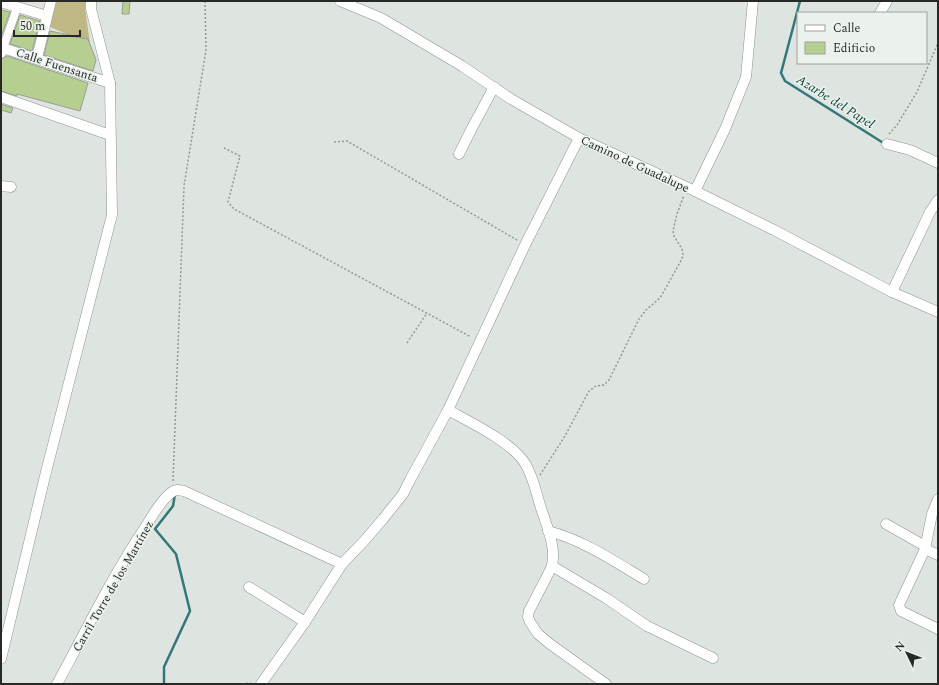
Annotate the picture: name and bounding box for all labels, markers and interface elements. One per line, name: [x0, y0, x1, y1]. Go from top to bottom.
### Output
scale bar: [14, 12, 80, 38]
legend: [797, 12, 927, 64]
text: 50 m: [20, 17, 45, 36]
text: Calle: [833, 19, 861, 38]
text: Edificio: [833, 39, 875, 58]
street label: Calle Fuensanta: [13, 43, 100, 88]
water label: Azarbe del Papel: [792, 69, 879, 134]
street label: Camino de Guadalupe: [577, 131, 692, 198]
street label: Carril Torre de los Martínez: [68, 517, 159, 656]
north arrow: [887, 633, 927, 673]
text: N: [891, 637, 909, 656]

